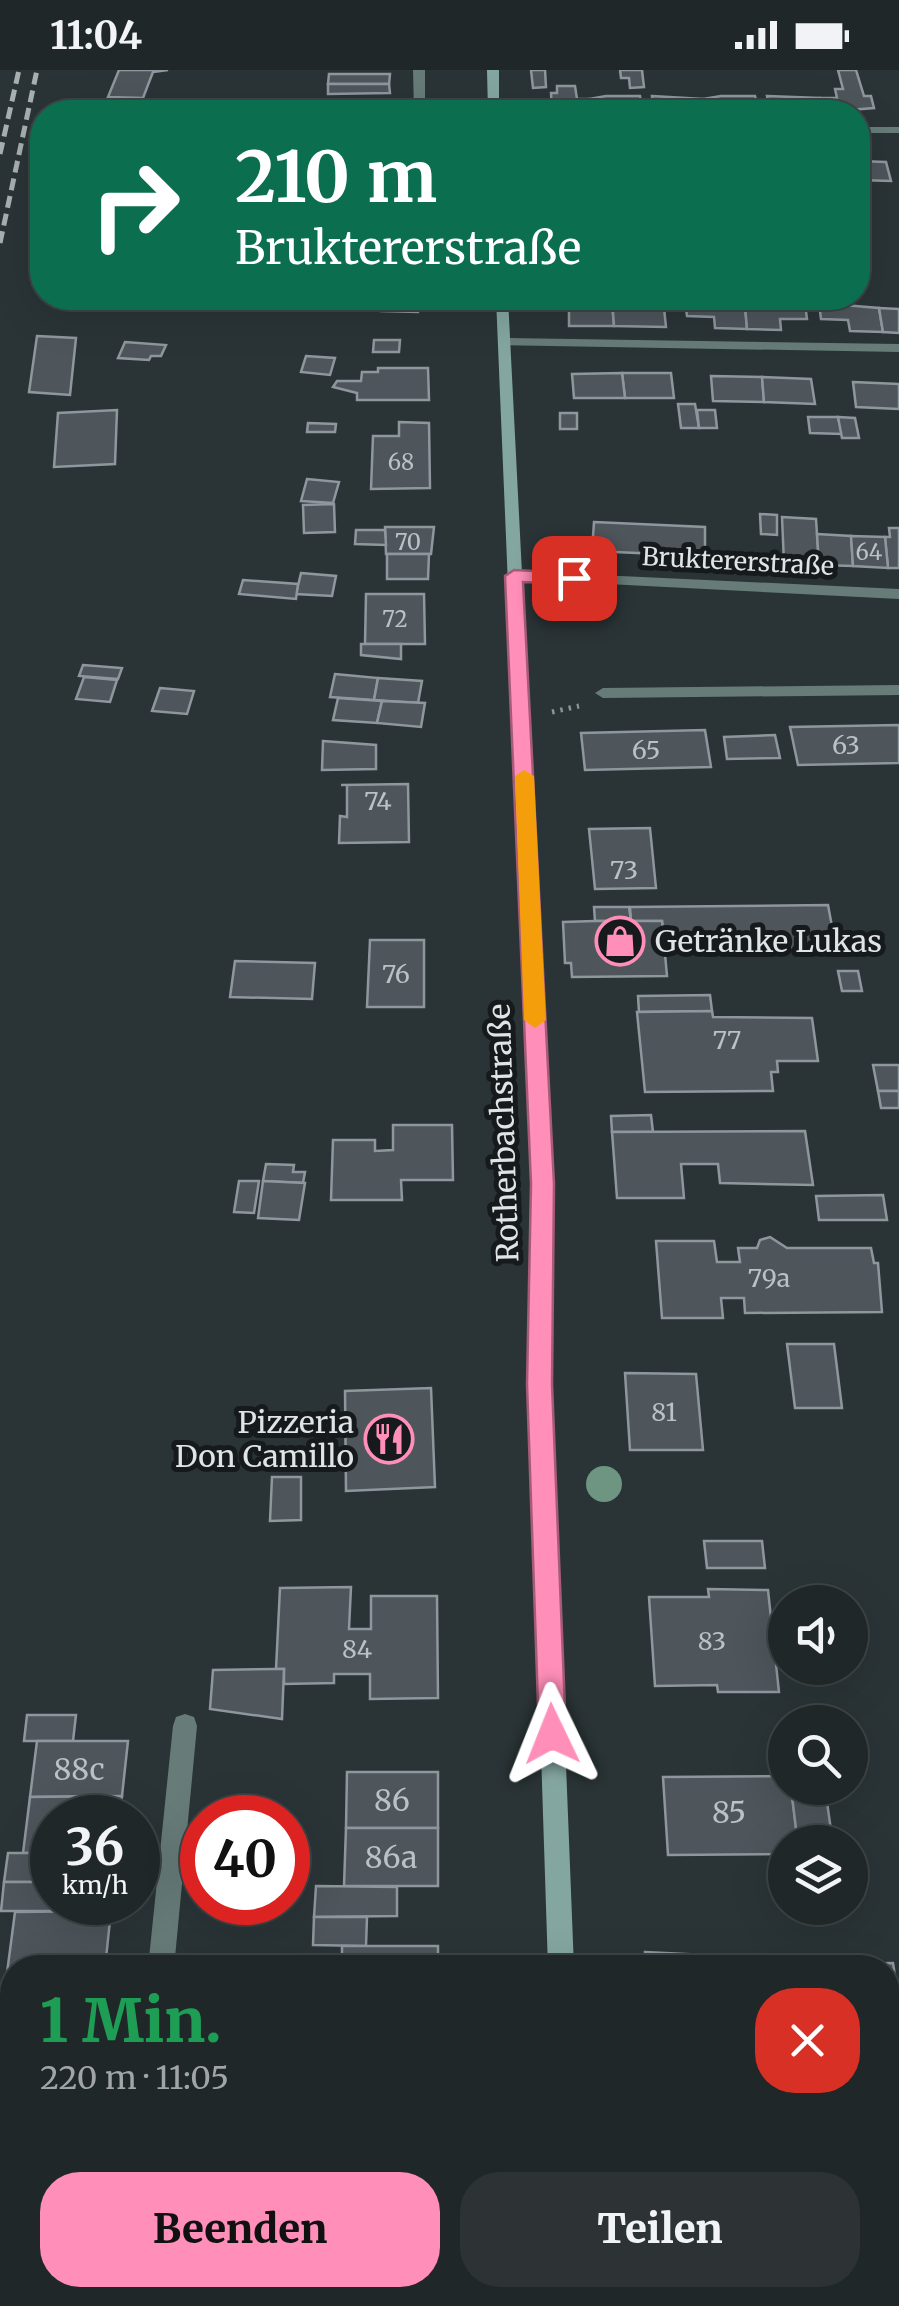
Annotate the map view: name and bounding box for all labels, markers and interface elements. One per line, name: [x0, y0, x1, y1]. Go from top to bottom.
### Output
text: 11:04: [50, 12, 142, 59]
text: 210 m: [235, 133, 437, 221]
icon: right: [70, 140, 200, 270]
text: Bruktererstraße: [235, 220, 581, 276]
house number: 68: [388, 448, 414, 476]
house number: 70: [395, 528, 421, 556]
pin: [532, 536, 617, 621]
house number: 64: [856, 538, 883, 566]
street label: Bruktererstraße: [641, 540, 835, 582]
icon: arrive: [547, 551, 602, 606]
house number: 72: [382, 605, 408, 633]
house number: 63: [832, 729, 860, 761]
house number: 65: [632, 734, 660, 766]
house number: 74: [364, 785, 392, 817]
house number: 73: [610, 854, 638, 886]
shop icon: Getränke Lukas: [594, 915, 646, 967]
place label: Getränke Lukas: [655, 922, 882, 960]
house number: 76: [382, 958, 410, 990]
street label: Rotherbachstraße: [479, 1003, 527, 1263]
house number: 77: [713, 1024, 741, 1056]
house number: 79a: [748, 1262, 790, 1294]
house number: 81: [651, 1396, 677, 1428]
place label: Pizzeria Don Camillo: [175, 1403, 354, 1475]
restaurant icon: Pizzeria Don Camillo: [363, 1413, 415, 1465]
map controls: [768, 1585, 868, 1925]
button: sound: [768, 1585, 868, 1685]
house number: 83: [698, 1625, 726, 1657]
house number: 84: [342, 1633, 372, 1665]
position arrow: [500, 1682, 604, 1786]
button: search: [768, 1705, 868, 1805]
house number: 88c: [53, 1750, 105, 1788]
house number: 86: [374, 1781, 410, 1819]
house number: 85: [712, 1793, 746, 1831]
speed limit sign: 40: [180, 1795, 310, 1925]
text: 36: [66, 1816, 124, 1879]
button: layers: [768, 1825, 868, 1925]
house number: 86a: [365, 1838, 417, 1876]
text: km/h: [62, 1869, 128, 1901]
text: 1 Min.: [40, 1983, 222, 2058]
button: close: [755, 1988, 860, 2093]
text: 220 m · 11:05: [40, 2058, 229, 2098]
button: Beenden: [40, 2172, 440, 2287]
button: Teilen: [460, 2172, 860, 2287]

